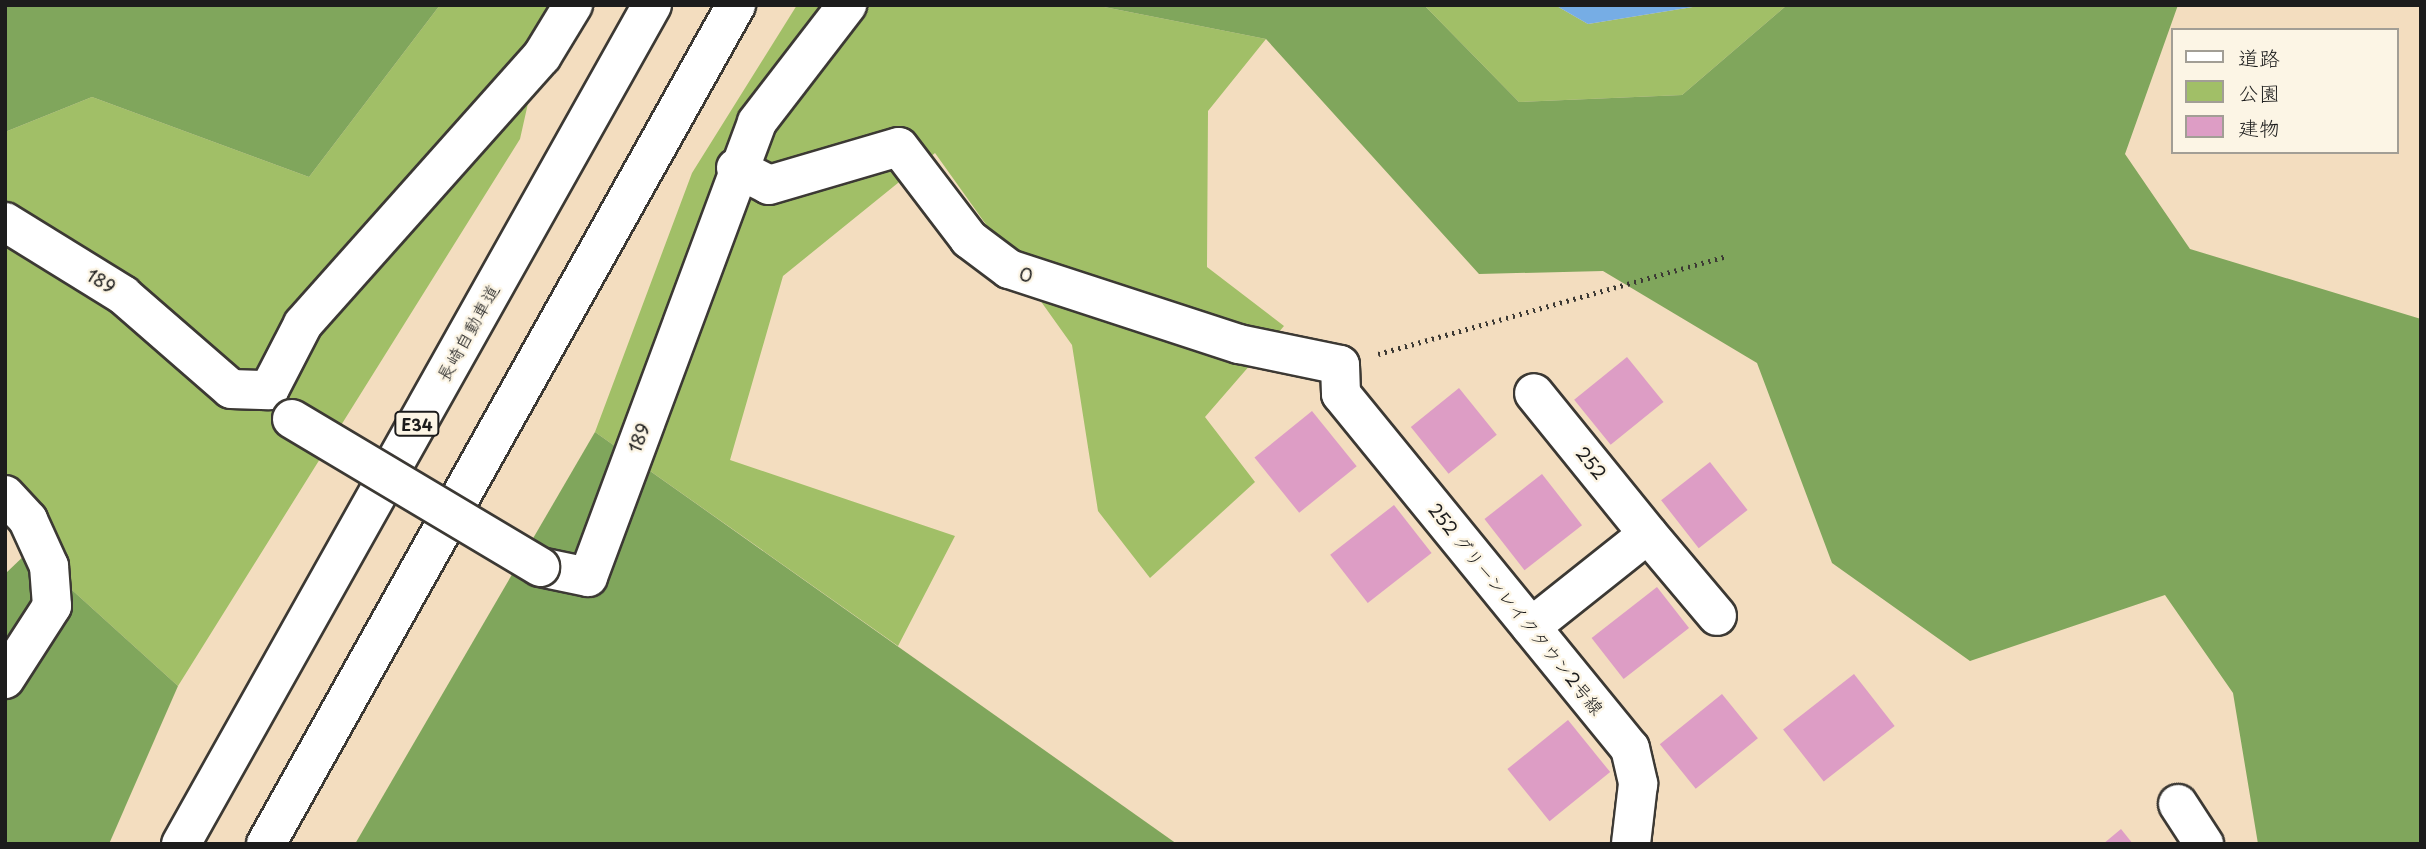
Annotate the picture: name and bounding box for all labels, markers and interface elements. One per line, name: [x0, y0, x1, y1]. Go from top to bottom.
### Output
legend: [2170, 28, 2398, 154]
text: 道路: [2238, 41, 2280, 73]
text: 公園: [2238, 76, 2280, 108]
text: 建物: [2238, 111, 2280, 143]
street label: 0: [1016, 263, 1036, 287]
street label: 189: [83, 264, 119, 298]
street label: 長崎自動車道: [432, 281, 504, 385]
road number: E34: [394, 412, 440, 436]
street label: 189: [624, 420, 654, 456]
street label: 252: [1571, 442, 1611, 484]
street label: 252 グリーンレイクタウン2号線: [1422, 497, 1610, 721]

